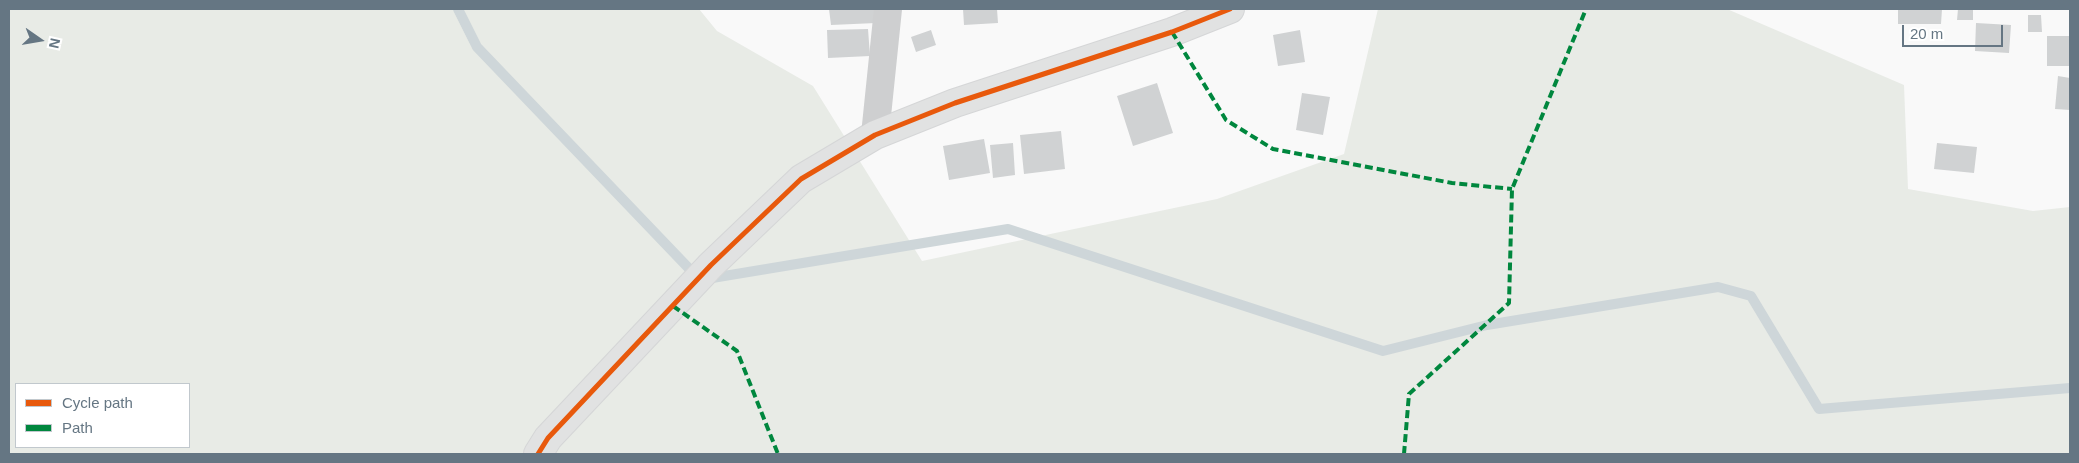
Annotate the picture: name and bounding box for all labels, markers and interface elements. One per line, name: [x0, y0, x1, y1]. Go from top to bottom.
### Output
north arrow: [15, 15, 65, 65]
scale bar: [1904, 15, 2005, 47]
text: 20 m: [1910, 25, 1943, 42]
text: N: [46, 37, 64, 50]
legend: [15, 383, 190, 448]
text: Cycle path: [62, 394, 133, 411]
text: Path: [62, 419, 93, 436]

